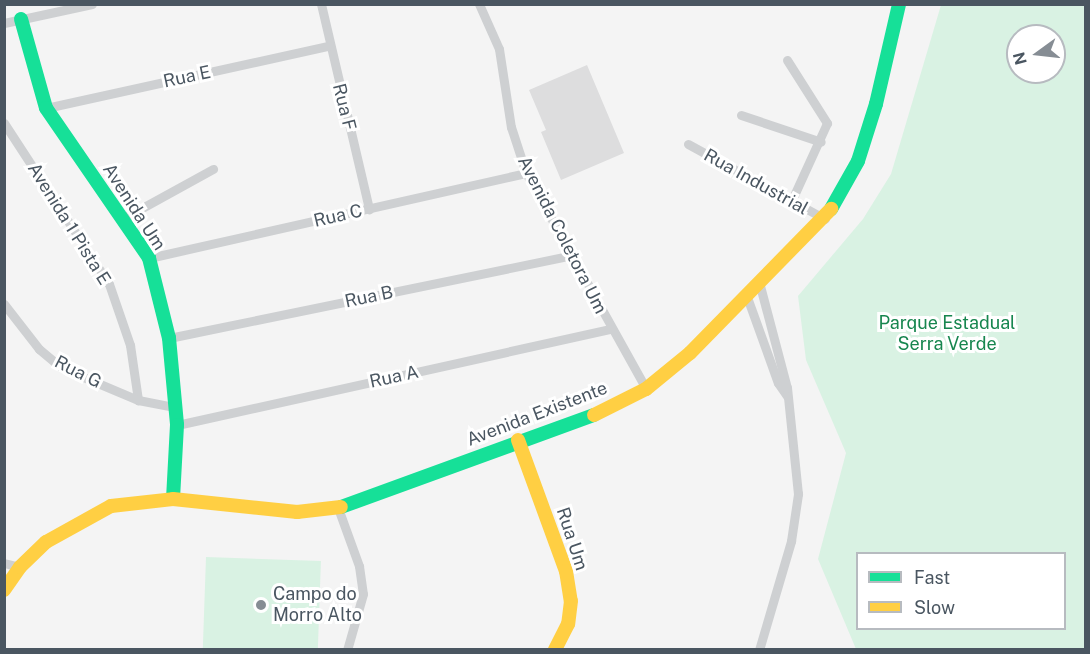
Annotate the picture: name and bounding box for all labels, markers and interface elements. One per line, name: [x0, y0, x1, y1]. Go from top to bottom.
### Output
north arrow: [1006, 24, 1066, 84]
text: N: [1009, 50, 1031, 67]
street label: Rua E: [161, 61, 213, 93]
street label: Rua F: [328, 81, 360, 133]
street label: Rua Industrial: [700, 144, 812, 220]
street label: Avenida Coletora Um: [513, 152, 611, 318]
street label: Avenida 1 Pista E: [23, 159, 115, 289]
street label: Avenida Um: [98, 160, 170, 254]
street label: Rua C: [312, 200, 364, 232]
street label: Rua B: [343, 281, 395, 313]
park label: Parque Estadual Serra Verde: [878, 313, 1016, 356]
street label: Rua G: [51, 351, 105, 393]
street label: Rua A: [368, 361, 420, 393]
street label: Avenida Existente: [464, 377, 610, 451]
street label: Rua Um: [552, 505, 592, 573]
legend: [856, 552, 1066, 630]
text: Fast: [914, 567, 950, 588]
place label: Campo do Morro Alto: [273, 584, 362, 626]
text: Slow: [914, 597, 955, 618]
marker: Campo do Morro Alto: [254, 598, 268, 612]

